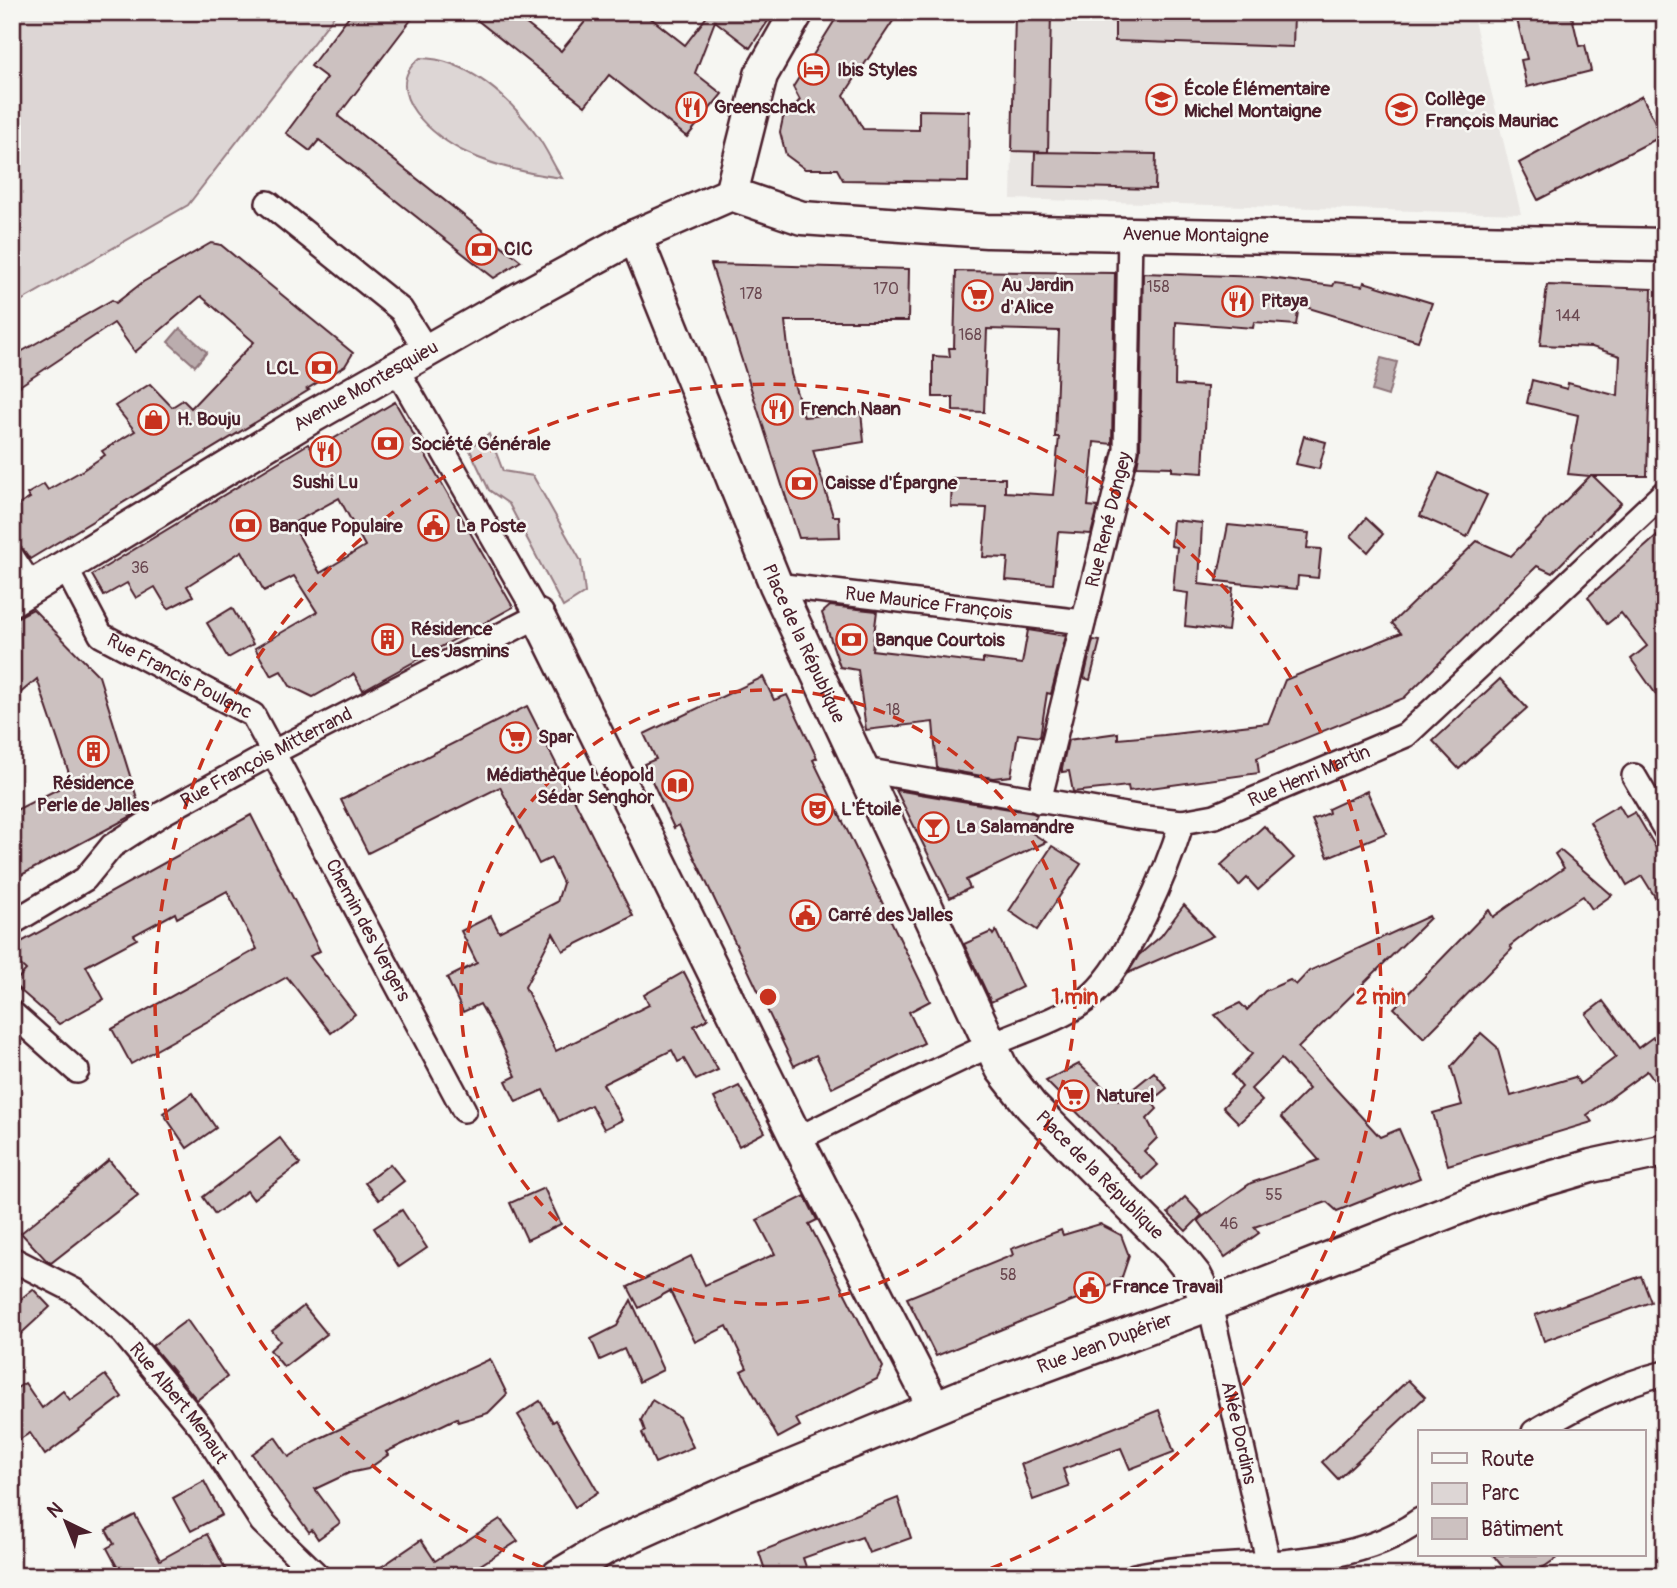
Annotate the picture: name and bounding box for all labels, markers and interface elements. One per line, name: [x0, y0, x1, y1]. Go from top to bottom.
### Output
hotel icon: Ibis Styles: [797, 53, 831, 87]
place label: Ibis Styles: [837, 58, 917, 82]
place label: École Élémentaire Michel Montaigne: [1184, 77, 1330, 123]
school or university icon: École Élémentaire Michel Montaigne: [1144, 83, 1178, 117]
place label: Collège François Mauriac: [1425, 87, 1559, 133]
restaurant icon: Greenschack: [674, 90, 708, 124]
school or university icon: Collège François Mauriac: [1385, 93, 1419, 127]
place label: Greenschack: [714, 95, 816, 119]
street label: Avenue Montaigne: [1122, 222, 1270, 249]
bank icon: CIC: [464, 232, 498, 266]
place label: CIC: [504, 237, 533, 261]
place label: Au Jardin d'Alice: [1001, 273, 1074, 319]
house number: 158: [1147, 277, 1170, 297]
house number: 170: [873, 279, 899, 299]
supermarket icon: Au Jardin d'Alice: [961, 279, 995, 313]
house number: 178: [740, 284, 762, 304]
restaurant icon: Pitaya: [1221, 284, 1255, 318]
place label: Pitaya: [1261, 289, 1308, 313]
house number: 144: [1556, 306, 1580, 326]
house number: 168: [958, 325, 982, 345]
street label: Avenue Montesquieu: [289, 335, 443, 437]
bank icon: LCL: [305, 351, 339, 385]
place label: LCL: [266, 356, 299, 380]
restaurant icon: French Naan: [760, 392, 794, 426]
place label: French Naan: [800, 397, 901, 421]
shop icon: H. Bouju: [137, 402, 171, 436]
place label: H. Bouju: [177, 407, 241, 431]
bank icon: Société Générale: [371, 427, 405, 461]
place label: Société Générale: [411, 432, 551, 456]
restaurant icon: Sushi Lu: [308, 434, 342, 468]
street label: Rue René Dongey: [1080, 449, 1137, 590]
bank icon: Caisse d'Épargne: [785, 466, 819, 500]
place label: Sushi Lu: [292, 470, 358, 494]
place label: Caisse d'Épargne: [825, 471, 958, 495]
bank icon: Banque Populaire: [229, 509, 263, 543]
public building icon: La Poste: [416, 509, 450, 543]
place label: Banque Populaire: [269, 514, 403, 538]
place label: La Poste: [456, 514, 527, 538]
house number: 36: [131, 558, 149, 578]
street label: Place de la République: [757, 561, 851, 727]
street label: Rue Maurice François: [844, 581, 1014, 625]
place label: Résidence Les Jasmins: [411, 617, 510, 663]
building icon: Résidence Les Jasmins: [371, 623, 405, 657]
bank icon: Banque Courtois: [835, 623, 869, 657]
street label: Rue Francis Poulenc: [103, 628, 257, 725]
place label: Banque Courtois: [875, 628, 1005, 652]
house number: 18: [886, 700, 900, 720]
street label: Rue François Mitterrand: [176, 702, 356, 813]
supermarket icon: Spar: [498, 720, 532, 754]
place label: Spar: [538, 725, 574, 749]
building icon: Résidence Perle de Jalles: [76, 735, 110, 769]
street label: Rue Henri Martin: [1244, 740, 1374, 813]
place label: Médiathèque Léopold Sédar Senghor: [486, 763, 654, 809]
library icon: Médiathèque Léopold Sédar Senghor: [660, 769, 694, 803]
place label: Résidence Perle de Jalles: [37, 771, 150, 817]
theatre icon: L'Étoile: [801, 792, 835, 826]
place label: L'Étoile: [841, 797, 902, 821]
bar icon: La Salamandre: [916, 810, 950, 844]
place label: La Salamandre: [956, 815, 1075, 839]
street label: Chemin des Vergers: [320, 855, 416, 1006]
public building icon: Carré des Jalles: [788, 898, 822, 932]
place label: Carré des Jalles: [828, 903, 953, 927]
text: 1 min: [1052, 984, 1099, 1011]
text: 2 min: [1356, 984, 1406, 1011]
centre of rings: [756, 985, 780, 1009]
supermarket icon: Naturel: [1056, 1079, 1090, 1113]
place label: Naturel: [1096, 1084, 1155, 1108]
street label: Place de la République: [1030, 1106, 1169, 1245]
house number: 55: [1265, 1185, 1283, 1205]
house number: 46: [1220, 1214, 1238, 1234]
house number: 58: [1000, 1265, 1016, 1285]
public building icon: France Travail: [1072, 1270, 1106, 1304]
place label: France Travail: [1112, 1275, 1223, 1299]
street label: Rue Jean Dupérier: [1034, 1307, 1176, 1379]
street label: Rue Albert Menaut: [124, 1338, 233, 1468]
street label: Allée Dordins: [1216, 1379, 1262, 1487]
legend: [1418, 1430, 1646, 1556]
text: Route: [1481, 1446, 1534, 1473]
text: Parc: [1481, 1480, 1520, 1507]
north arrow: [32, 1486, 102, 1556]
text: N: [42, 1497, 68, 1523]
text: Bâtiment: [1481, 1516, 1564, 1543]

